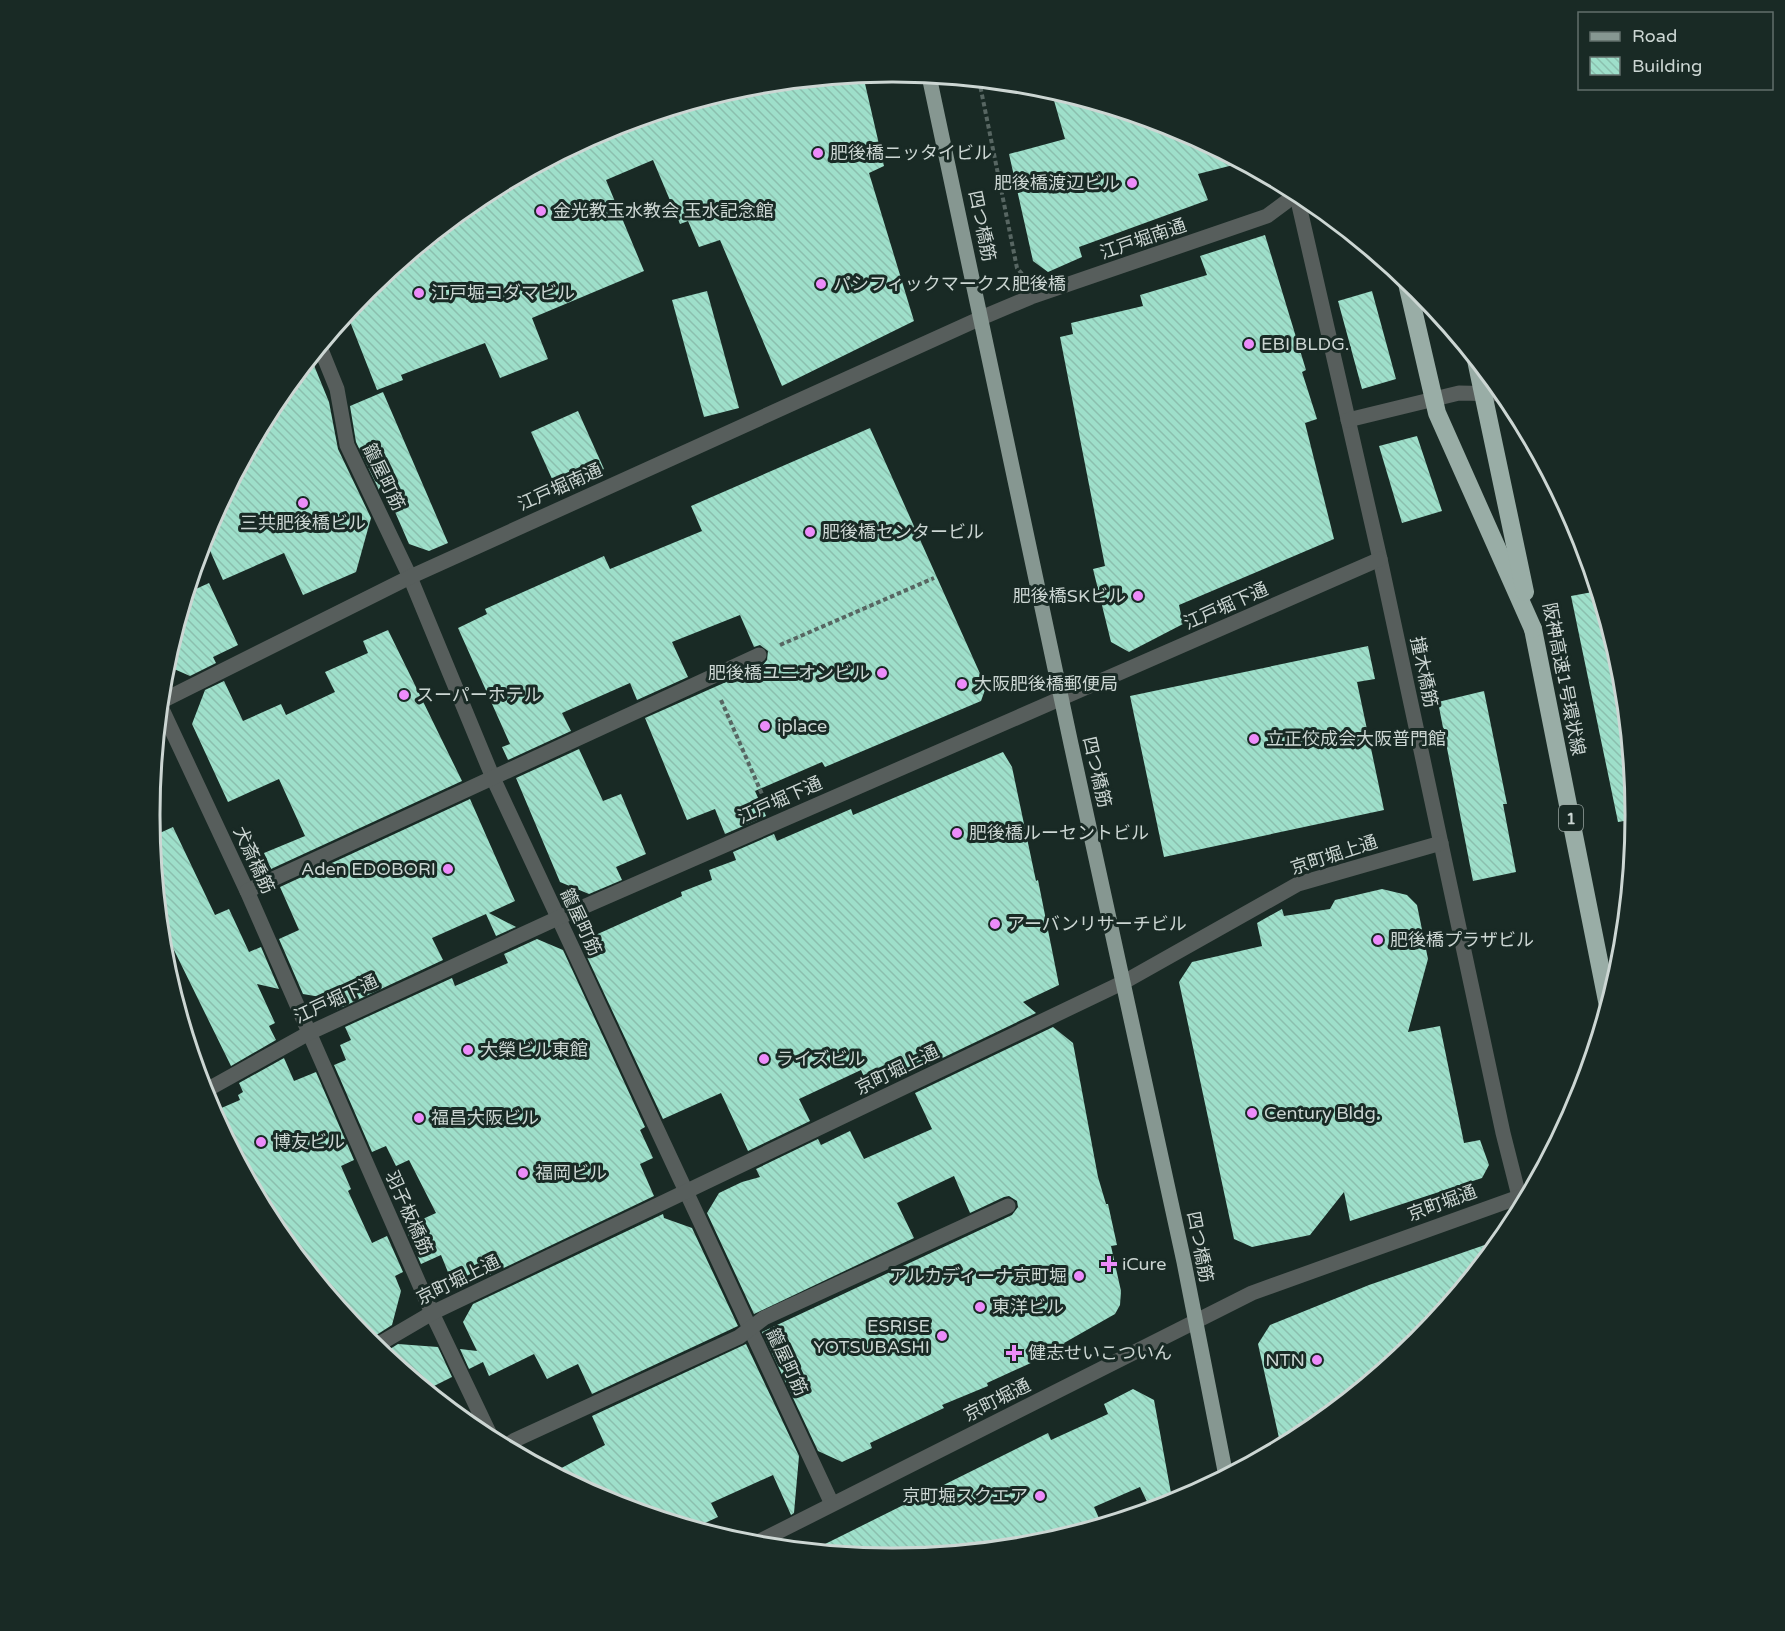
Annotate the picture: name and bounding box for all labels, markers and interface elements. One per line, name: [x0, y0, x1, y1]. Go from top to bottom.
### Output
legend: [1578, 12, 1773, 90]
text: Road: [1632, 25, 1677, 47]
text: Building: [1632, 55, 1702, 77]
place label: 肥後橋ニッタイビル: [830, 142, 992, 164]
marker: 肥後橋ニッタイビル: [811, 146, 825, 160]
place label: 肥後橋渡辺ビル: [994, 172, 1120, 194]
marker: 肥後橋渡辺ビル: [1125, 176, 1139, 190]
street label: 四つ橋筋: [964, 188, 1000, 264]
place label: 金光教玉水教会 玉水記念館: [553, 200, 774, 222]
marker: 金光教玉水教会 玉水記念館: [534, 204, 548, 218]
street label: 江戸堀南通: [1097, 214, 1189, 264]
place label: パシフィックマークス肥後橋: [833, 273, 1066, 295]
marker: パシフィックマークス肥後橋: [814, 277, 828, 291]
place label: 江戸堀コダマビル: [431, 282, 575, 304]
marker: 江戸堀コダマビル: [412, 286, 426, 300]
place label: EBI BLDG.: [1261, 333, 1349, 355]
marker: EBI BLDG.: [1242, 337, 1256, 351]
street label: 籠屋町筋: [358, 440, 410, 514]
street label: 江戸堀南通: [514, 459, 606, 515]
marker: 三共肥後橋ビル: [296, 496, 310, 510]
place label: 三共肥後橋ビル: [240, 512, 366, 534]
place label: 肥後橋センタービル: [822, 521, 984, 543]
marker: 肥後橋センタービル: [803, 525, 817, 539]
street label: 江戸堀下通: [1180, 578, 1272, 634]
place label: 肥後橋SKビル: [1013, 585, 1126, 607]
marker: 肥後橋SKビル: [1131, 589, 1145, 603]
street label: 阪神高速1号環状線: [1538, 601, 1590, 757]
street label: 撞木橋筋: [1406, 634, 1442, 710]
place label: 肥後橋ユニオンビル: [708, 662, 870, 684]
marker: 肥後橋ユニオンビル: [875, 666, 889, 680]
place label: 大阪肥後橋郵便局: [974, 673, 1118, 695]
marker: 大阪肥後橋郵便局: [955, 677, 969, 691]
place label: スーパーホテル: [416, 684, 542, 706]
marker: スーパーホテル: [397, 688, 411, 702]
place label: iplace: [777, 715, 827, 737]
marker: iplace: [758, 719, 772, 733]
place label: 立正佼成会大阪普門館: [1266, 728, 1446, 750]
marker: 立正佼成会大阪普門館: [1247, 732, 1261, 746]
street label: 四つ橋筋: [1078, 734, 1116, 810]
street label: 江戸堀下通: [734, 772, 826, 828]
road number: 1: [1559, 805, 1583, 831]
place label: 肥後橋ルーセントビル: [969, 822, 1149, 844]
street label: 犬斎橋筋: [229, 823, 279, 897]
marker: 肥後橋ルーセントビル: [950, 826, 964, 840]
street label: 京町堀上通: [1288, 831, 1380, 879]
place label: Aden EDOBORI: [301, 858, 436, 880]
marker: Aden EDOBORI: [441, 862, 455, 876]
street label: 籠屋町筋: [556, 885, 606, 959]
place label: アーバンリサーチビル: [1007, 913, 1187, 935]
marker: アーバンリサーチビル: [988, 917, 1002, 931]
place label: 肥後橋プラザビル: [1390, 929, 1534, 951]
marker: 肥後橋プラザビル: [1371, 933, 1385, 947]
street label: 江戸堀下通: [291, 970, 381, 1028]
place label: 大榮ビル東館: [480, 1039, 588, 1061]
street label: 京町堀上通: [852, 1040, 942, 1100]
marker: 大榮ビル東館: [461, 1043, 475, 1057]
place label: ライズビル: [776, 1048, 865, 1070]
marker: ライズビル: [757, 1052, 771, 1066]
place label: Century Bldg.: [1264, 1102, 1380, 1124]
marker: Century Bldg.: [1245, 1106, 1259, 1120]
place label: 福昌大阪ビル: [431, 1107, 539, 1129]
marker: 福昌大阪ビル: [412, 1111, 426, 1125]
place label: 博友ビル: [273, 1131, 345, 1153]
marker: 博友ビル: [254, 1135, 268, 1149]
place label: 福岡ビル: [535, 1162, 607, 1184]
marker: 福岡ビル: [516, 1166, 530, 1180]
street label: 羽子板橋筋: [381, 1167, 437, 1259]
street label: 京町堀通: [1404, 1180, 1480, 1226]
street label: 四つ橋筋: [1182, 1210, 1218, 1284]
street label: 京町堀上通: [413, 1250, 503, 1310]
place label: iCure: [1122, 1253, 1166, 1275]
marker: iCure: [1100, 1255, 1118, 1273]
place label: アルカディーナ京町堀: [889, 1265, 1067, 1287]
marker: アルカディーナ京町堀: [1072, 1269, 1086, 1283]
place label: 東洋ビル: [992, 1296, 1064, 1318]
marker: 東洋ビル: [973, 1300, 987, 1314]
place label: ESRISE YOTSUBASHI: [814, 1315, 930, 1358]
street label: 籠屋町筋: [762, 1325, 812, 1399]
marker: ESRISE YOTSUBASHI: [935, 1329, 949, 1343]
place label: 健志せいこついん: [1028, 1342, 1172, 1364]
marker: 健志せいこついん: [1005, 1344, 1023, 1362]
place label: NTN: [1265, 1349, 1305, 1371]
marker: NTN: [1310, 1353, 1324, 1367]
street label: 京町堀通: [960, 1374, 1034, 1426]
place label: 京町堀スクエア: [902, 1485, 1028, 1507]
marker: 京町堀スクエア: [1033, 1489, 1047, 1503]

